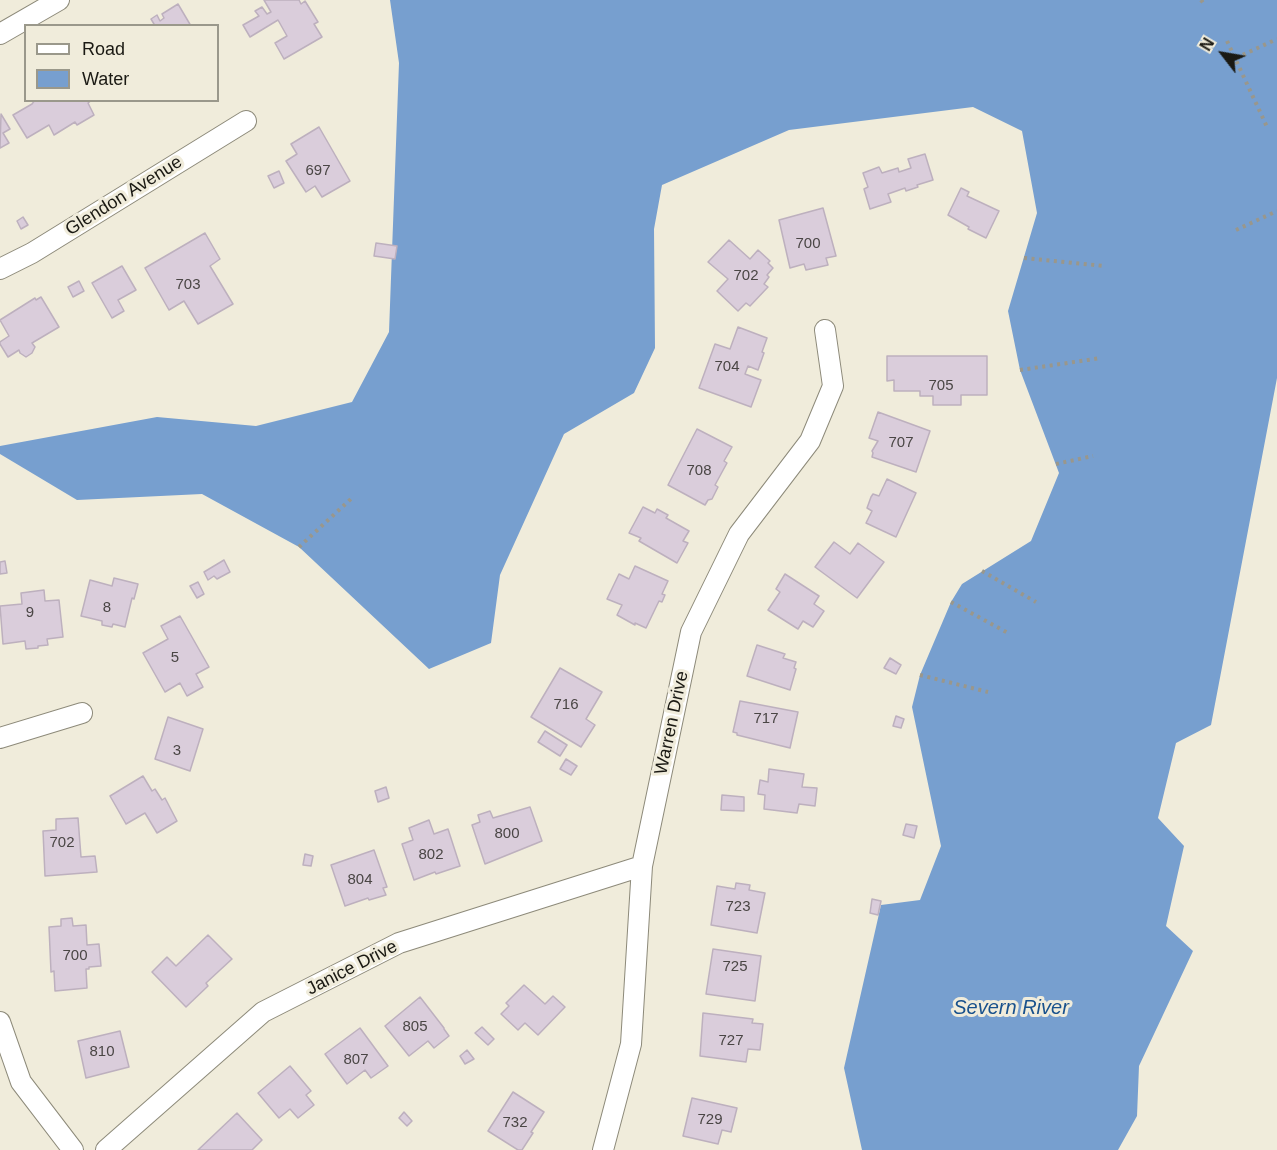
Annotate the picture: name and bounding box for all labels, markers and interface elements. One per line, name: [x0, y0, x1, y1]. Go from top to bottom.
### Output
legend: [24, 24, 219, 102]
north arrow: [1193, 24, 1253, 84]
text: N: [1197, 35, 1217, 54]
text: Road: [82, 39, 125, 59]
text: Water: [82, 69, 129, 89]
street label: Glendon Avenue: [62, 151, 186, 241]
house number: 697: [305, 162, 331, 180]
house number: 700: [795, 235, 821, 253]
house number: 702: [733, 267, 759, 285]
house number: 703: [175, 276, 201, 294]
house number: 704: [714, 358, 740, 376]
house number: 705: [928, 377, 954, 395]
house number: 707: [888, 434, 914, 452]
house number: 708: [686, 462, 712, 480]
house number: 8: [103, 599, 111, 617]
house number: 9: [26, 604, 34, 622]
house number: 5: [171, 649, 179, 667]
street label: Warren Drive: [650, 669, 694, 777]
house number: 716: [553, 696, 579, 714]
house number: 717: [753, 710, 779, 728]
house number: 3: [173, 742, 181, 760]
house number: 800: [494, 825, 520, 843]
house number: 702: [49, 834, 75, 852]
house number: 802: [418, 846, 444, 864]
house number: 804: [347, 871, 373, 889]
house number: 723: [725, 898, 751, 916]
street label: Janice Drive: [303, 936, 401, 1000]
house number: 700: [62, 947, 88, 965]
house number: 725: [722, 958, 748, 976]
water label: Severn River: [953, 996, 1069, 1020]
house number: 805: [402, 1018, 428, 1036]
house number: 727: [718, 1032, 744, 1050]
house number: 810: [89, 1043, 115, 1061]
house number: 807: [343, 1051, 369, 1069]
house number: 729: [697, 1111, 723, 1129]
house number: 732: [502, 1114, 528, 1132]

